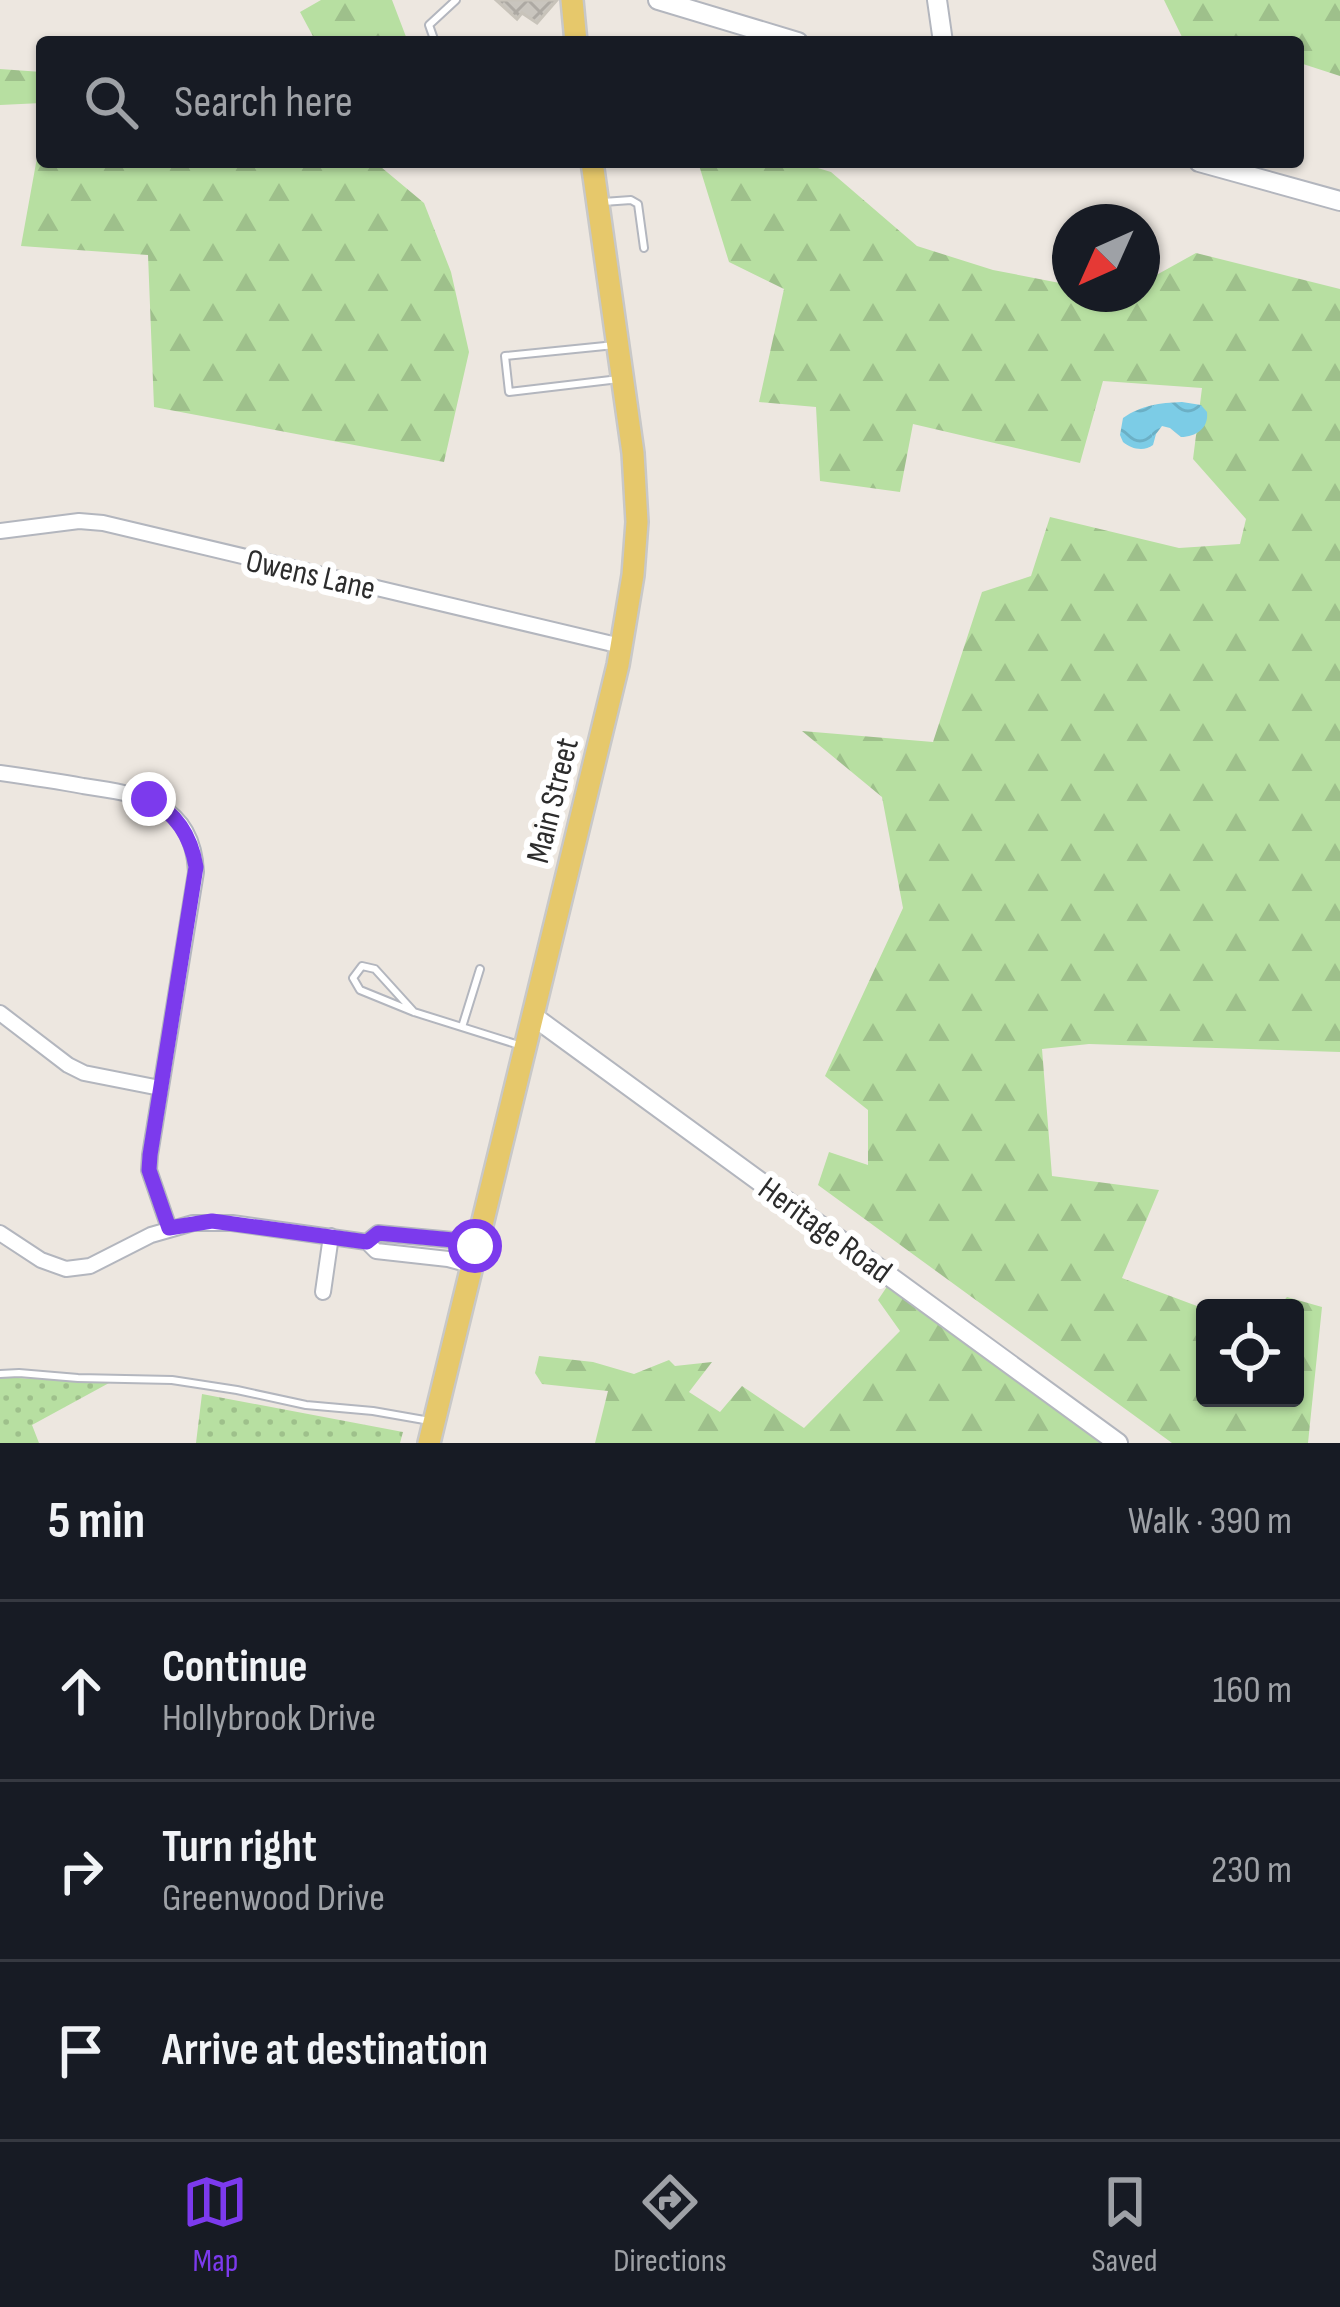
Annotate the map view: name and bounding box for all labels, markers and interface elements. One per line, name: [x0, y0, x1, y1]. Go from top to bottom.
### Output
search box: [36, 36, 1304, 168]
icon: search: [78, 69, 144, 135]
text: Search here: [174, 75, 353, 130]
north arrow: [1052, 204, 1160, 312]
street label: Owens Lane: [242, 541, 379, 609]
street label: Main Street: [518, 734, 588, 867]
route end: [122, 772, 176, 826]
street label: Heritage Road: [750, 1169, 899, 1292]
route start: [448, 1219, 502, 1273]
map controls: [1196, 1299, 1304, 1407]
button: locate: [1196, 1299, 1304, 1407]
text: 5 min: [48, 1491, 145, 1552]
text: Walk · 390 m: [1128, 1498, 1292, 1545]
text: Continue: [162, 1640, 308, 1695]
icon: ahead: [48, 1658, 114, 1724]
text: 160 m: [1213, 1667, 1292, 1714]
text: Hollybrook Drive: [162, 1695, 376, 1742]
text: Turn right: [162, 1820, 317, 1875]
icon: right: [48, 1838, 114, 1904]
text: 230 m: [1211, 1847, 1292, 1894]
text: Greenwood Drive: [162, 1875, 385, 1922]
icon: arrive: [48, 2018, 114, 2084]
text: Arrive at destination: [162, 2023, 488, 2078]
tab: Map: [182, 2169, 248, 2281]
tab: Directions: [613, 2169, 727, 2281]
tab: Saved: [1091, 2169, 1158, 2281]

